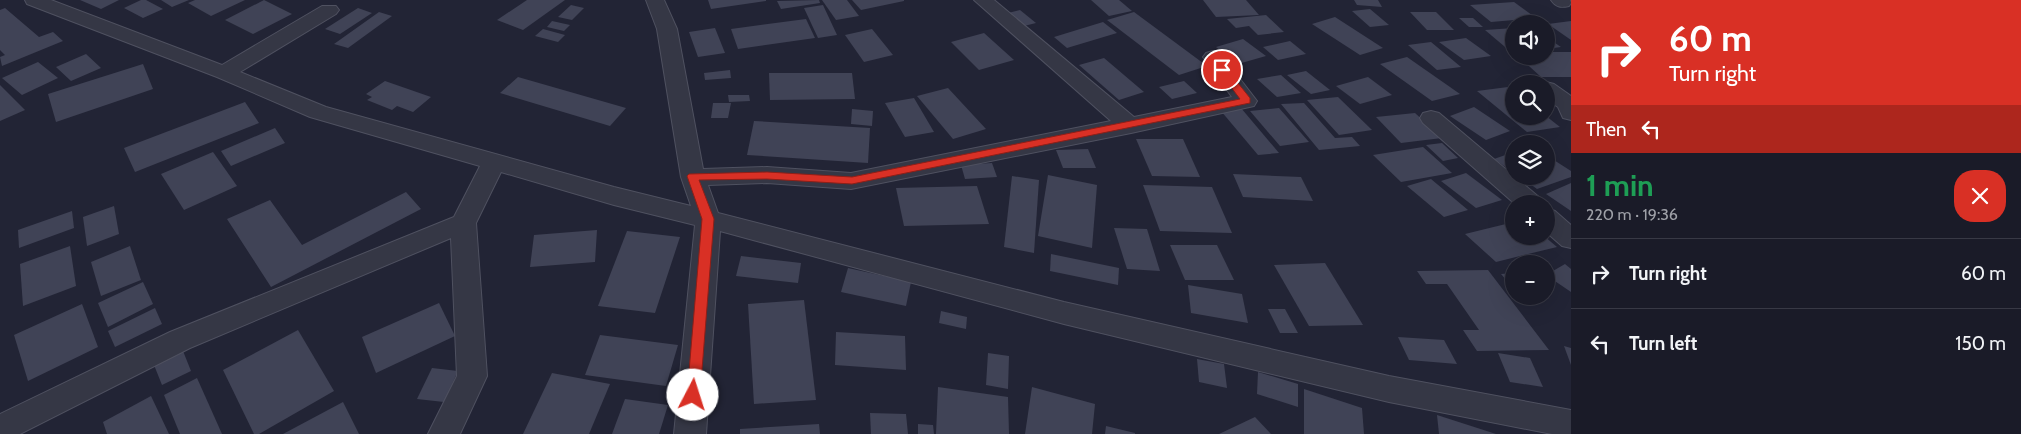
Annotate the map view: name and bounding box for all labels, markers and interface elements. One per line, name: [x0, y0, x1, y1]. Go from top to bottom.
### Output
map controls: [1505, 15, 1555, 305]
button: sound: [1505, 15, 1555, 65]
text: 60 m: [1669, 17, 1752, 60]
icon: right: [1586, 20, 1651, 85]
pin: [1201, 49, 1243, 91]
icon: arrive: [1208, 56, 1236, 84]
text: Turn right: [1669, 60, 1756, 87]
button: search: [1505, 75, 1555, 125]
icon: left: [1637, 115, 1665, 143]
text: Then: [1586, 118, 1627, 141]
button: layers: [1505, 135, 1555, 185]
text: 1 min: [1586, 167, 1654, 204]
button: close: [1954, 170, 2006, 222]
button: +: [1505, 195, 1555, 245]
text: 220 m · 19:36: [1586, 205, 1678, 224]
button: −: [1505, 255, 1555, 305]
icon: right: [1586, 260, 1614, 288]
text: Turn right: [1629, 262, 1707, 285]
text: 60 m: [1961, 262, 2006, 285]
icon: left: [1586, 330, 1614, 358]
text: Turn left: [1629, 332, 1697, 355]
text: 150 m: [1955, 332, 2006, 355]
position arrow: [666, 368, 718, 420]

